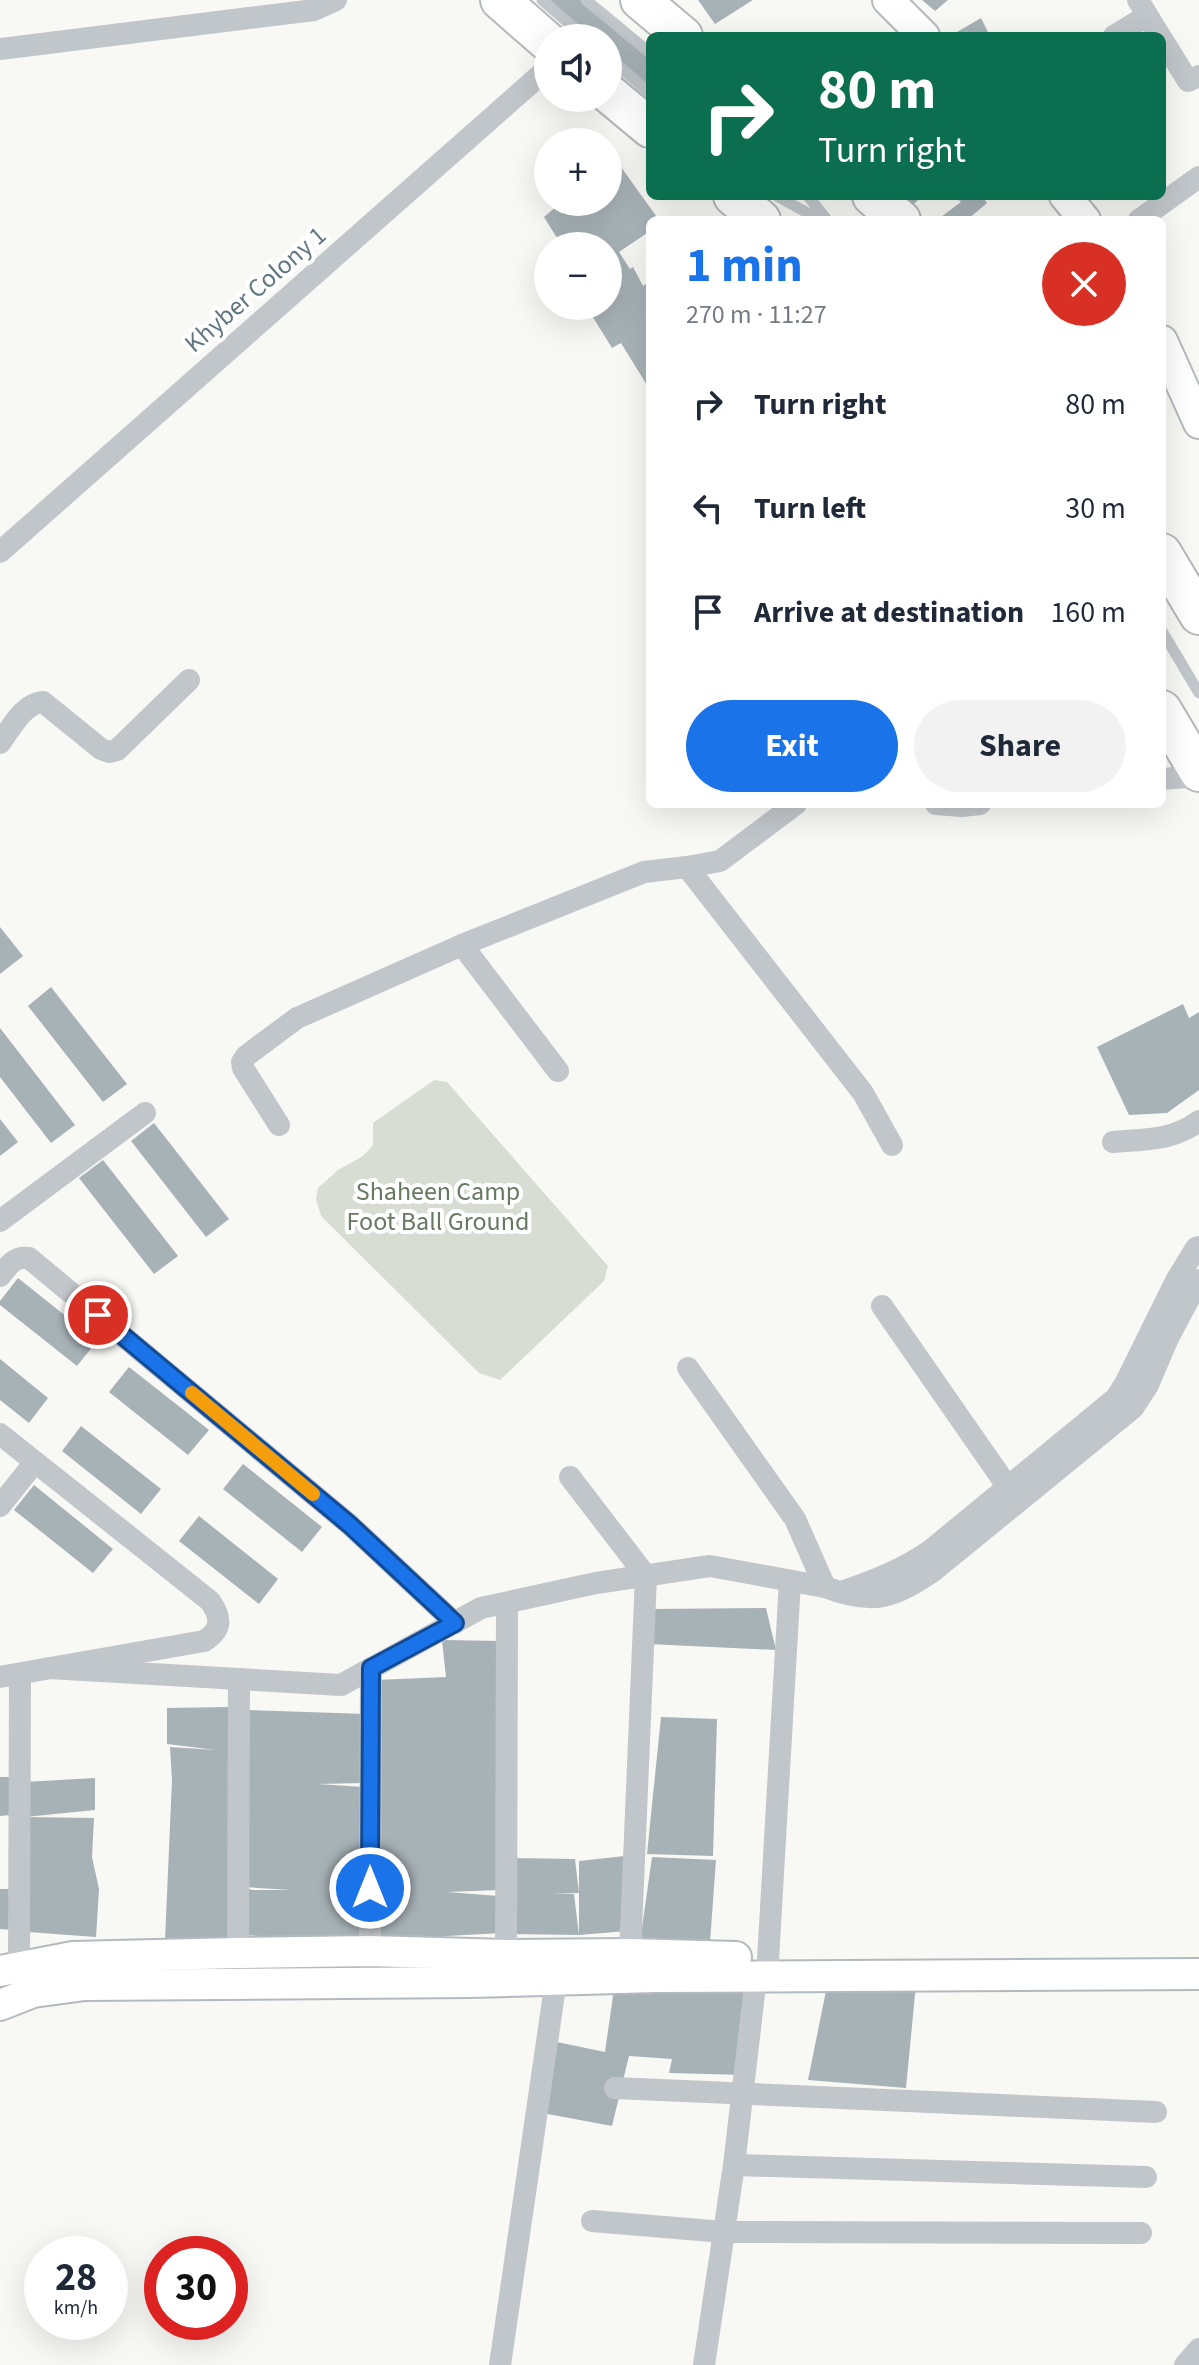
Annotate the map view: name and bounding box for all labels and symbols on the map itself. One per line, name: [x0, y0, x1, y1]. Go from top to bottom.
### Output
street label: Khyber Colony 1: [176, 217, 334, 361]
park label: Shaheen Camp Foot Ball Ground: [347, 1173, 529, 1240]
pin: [64, 1281, 132, 1349]
position arrow: [328, 1846, 412, 1930]
speed limit sign: 30: [144, 2236, 248, 2340]

